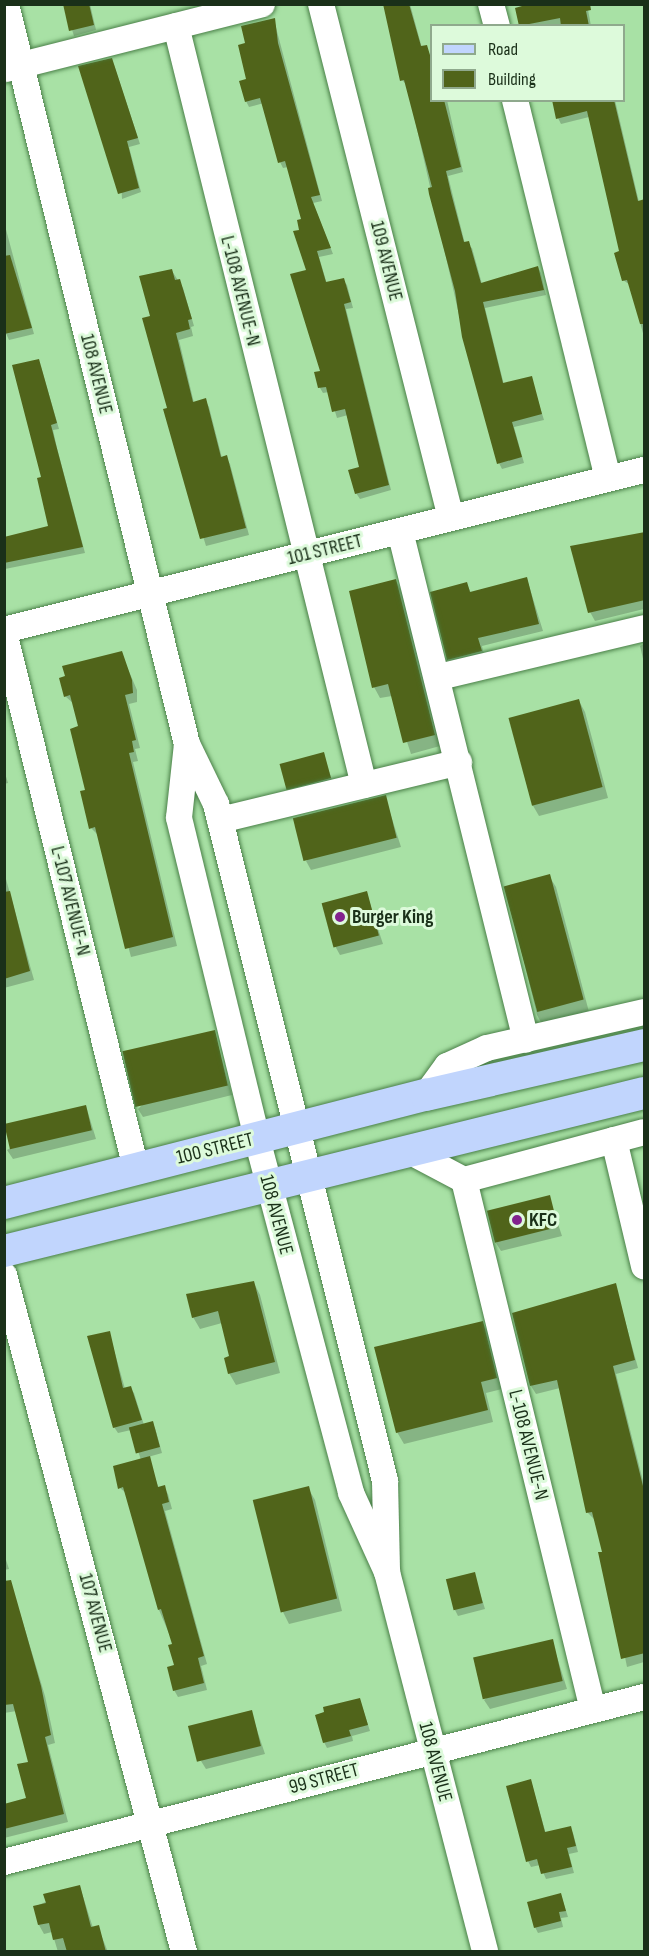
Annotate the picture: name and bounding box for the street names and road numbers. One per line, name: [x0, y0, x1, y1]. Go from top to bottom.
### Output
street label: 109 AVENUE: [364, 219, 408, 303]
street label: L-108 AVENUE-N: [215, 233, 265, 349]
street label: 108 AVENUE: [75, 332, 117, 416]
street label: 101 STREET: [285, 529, 365, 571]
street label: L-107 AVENUE-N: [45, 844, 95, 958]
street label: 100 STREET: [174, 1128, 256, 1170]
street label: 108 AVENUE: [254, 1173, 298, 1257]
street label: L-108 AVENUE-N: [503, 1387, 553, 1503]
street label: 107 AVENUE: [73, 1571, 117, 1655]
street label: 108 AVENUE: [413, 1720, 457, 1804]
street label: 99 STREET: [286, 1758, 362, 1800]

